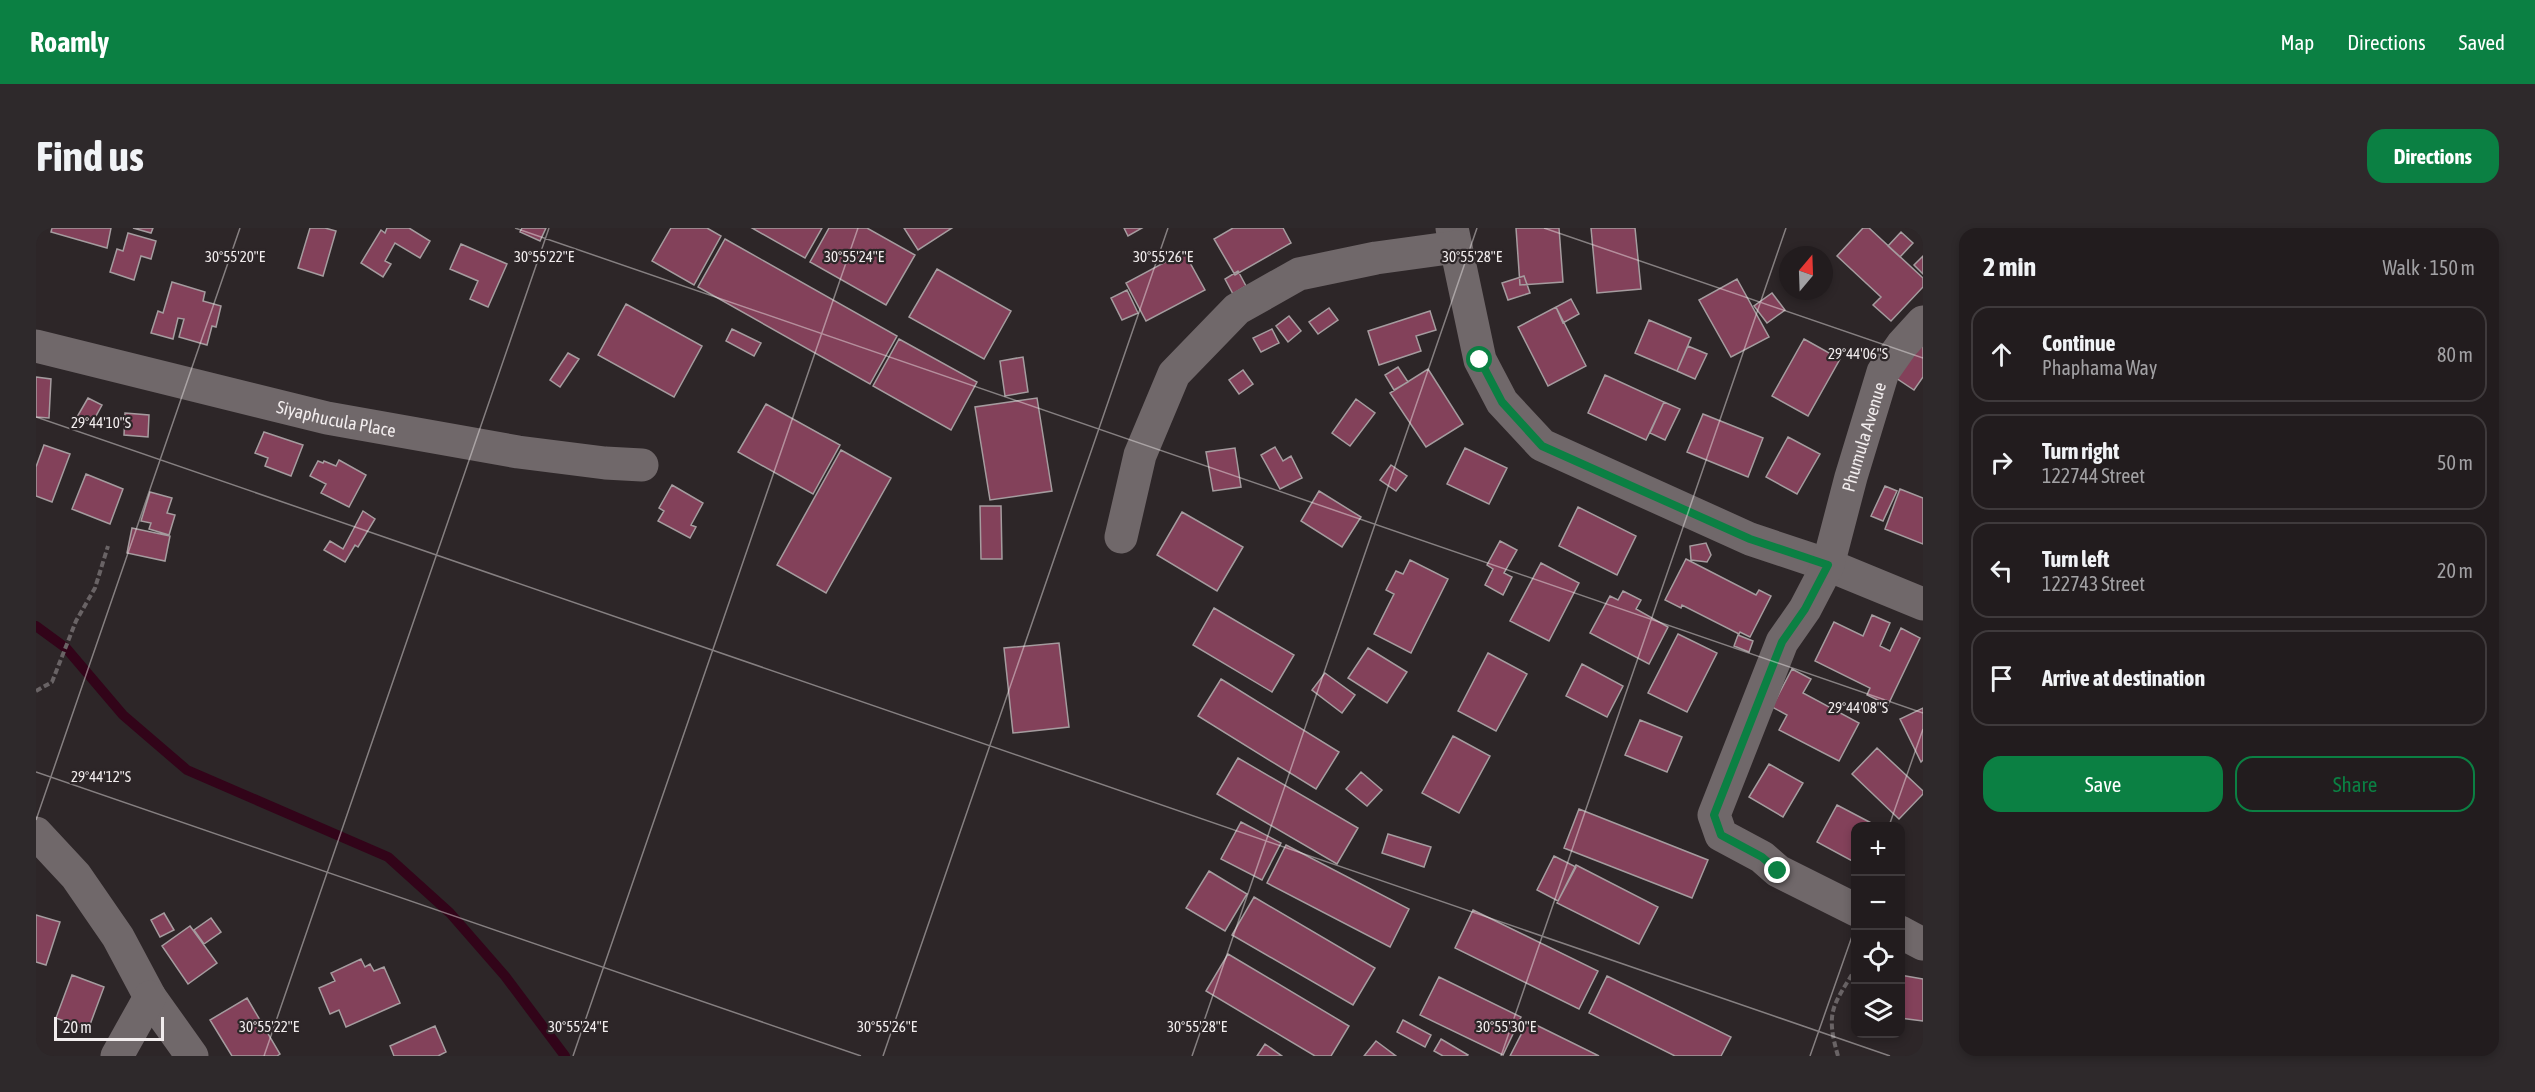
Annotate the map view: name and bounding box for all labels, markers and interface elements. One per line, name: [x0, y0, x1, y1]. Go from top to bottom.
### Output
text: Roamly: [30, 26, 109, 58]
text: Map: [2280, 30, 2314, 54]
text: Directions: [2347, 30, 2426, 54]
text: Saved: [2459, 30, 2505, 54]
button: Directions: [2367, 129, 2499, 183]
text: Find us: [36, 132, 144, 180]
north arrow: [1779, 246, 1833, 300]
text: 30°55'20"E: [205, 248, 266, 265]
text: 30°55'22"E: [514, 248, 575, 265]
text: 30°55'24"E: [824, 248, 885, 265]
text: 30°55'26"E: [1133, 248, 1194, 265]
text: 30°55'28"E: [1442, 248, 1503, 265]
text: 2 min: [1983, 252, 2036, 282]
text: Walk · 150 m: [2383, 256, 2475, 279]
text: Continue: [2042, 330, 2116, 356]
icon: ahead: [1985, 338, 2018, 371]
text: 80 m: [2437, 343, 2473, 366]
text: 29°44'06"S: [1828, 345, 1888, 362]
route start: [1466, 346, 1492, 372]
text: Phaphama Way: [2042, 356, 2157, 379]
street label: Phumula Avenue: [1837, 379, 1890, 494]
street label: Siyaphucula Place: [275, 395, 398, 441]
text: 29°44'10"S: [71, 414, 131, 431]
text: Turn right: [2042, 438, 2119, 464]
icon: right: [1985, 446, 2018, 479]
text: 50 m: [2437, 451, 2473, 474]
text: 122744 Street: [2042, 464, 2145, 487]
text: Turn left: [2042, 546, 2109, 572]
icon: left: [1985, 554, 2018, 587]
text: 20 m: [2437, 559, 2473, 582]
text: 122743 Street: [2042, 572, 2145, 595]
icon: arrive: [1985, 662, 2018, 695]
text: Arrive at destination: [2042, 665, 2205, 691]
text: 29°44'08"S: [1828, 699, 1888, 716]
button: Save: [1983, 756, 2223, 812]
button: Share: [2235, 756, 2475, 812]
text: 29°44'12"S: [71, 768, 131, 785]
map controls: [1851, 822, 1905, 1038]
button: +: [1851, 822, 1905, 876]
route end: [1764, 857, 1790, 883]
button: −: [1851, 876, 1905, 930]
button: locate: [1851, 930, 1905, 984]
button: layers: [1851, 984, 1905, 1038]
scale bar: [54, 1014, 164, 1042]
text: 20 m: [63, 1018, 92, 1036]
text: 30°55'22"E: [239, 1018, 300, 1035]
text: 30°55'24"E: [548, 1018, 609, 1035]
text: 30°55'26"E: [857, 1018, 918, 1035]
text: 30°55'28"E: [1167, 1018, 1228, 1035]
text: 30°55'30"E: [1476, 1018, 1537, 1035]

